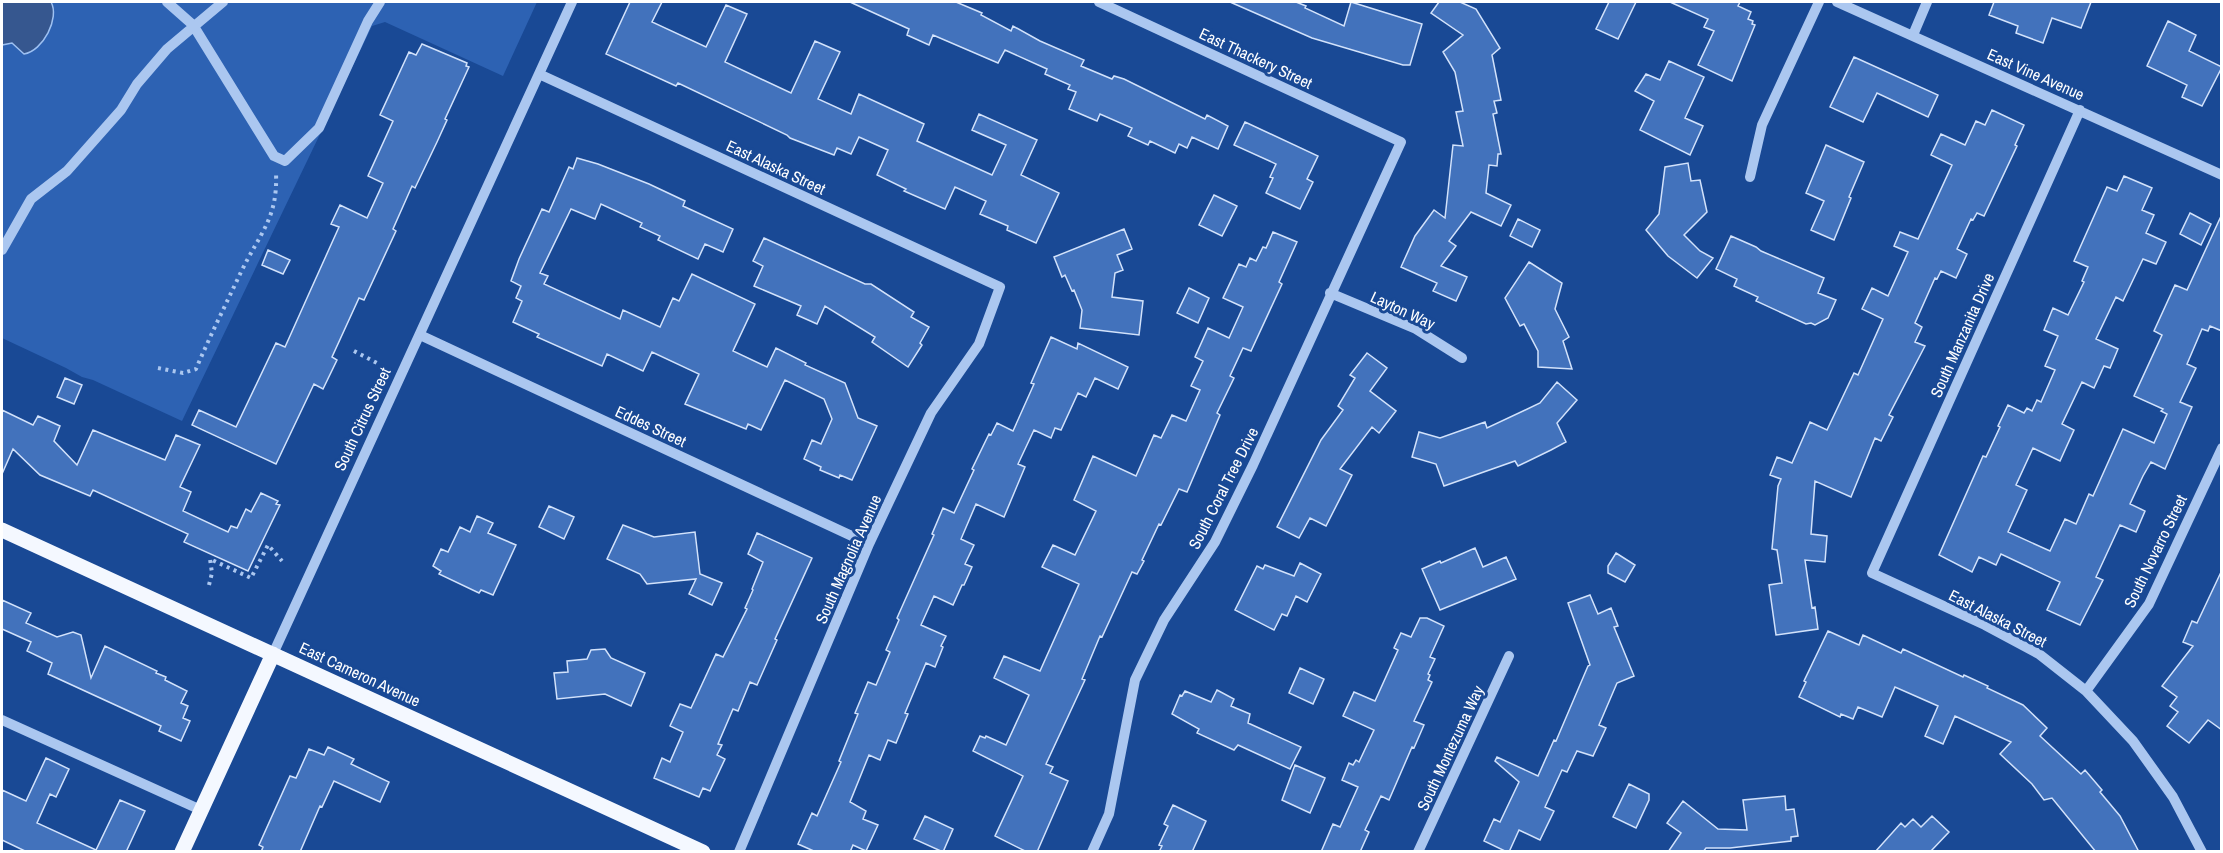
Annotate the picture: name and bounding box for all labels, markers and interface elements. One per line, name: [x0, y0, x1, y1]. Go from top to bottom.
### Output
street label: East Thackery Street: [1196, 22, 1316, 94]
street label: East Vine Avenue: [1984, 43, 2088, 105]
street label: East Alaska Street: [723, 134, 830, 200]
street label: South Manzanita Drive: [1925, 269, 1999, 401]
street label: Layton Way: [1367, 285, 1439, 335]
street label: South Citrus Street: [328, 363, 396, 474]
street label: Eddes Street: [612, 400, 690, 452]
street label: South Coral Tree Drive: [1183, 423, 1263, 553]
street label: South Novarro Street: [2118, 490, 2192, 611]
street label: South Magnolia Avenue: [810, 491, 886, 627]
street label: East Alaska Street: [1945, 584, 2051, 652]
street label: East Cameron Avenue: [296, 636, 424, 712]
street label: South Montezuma Way: [1411, 681, 1489, 814]

